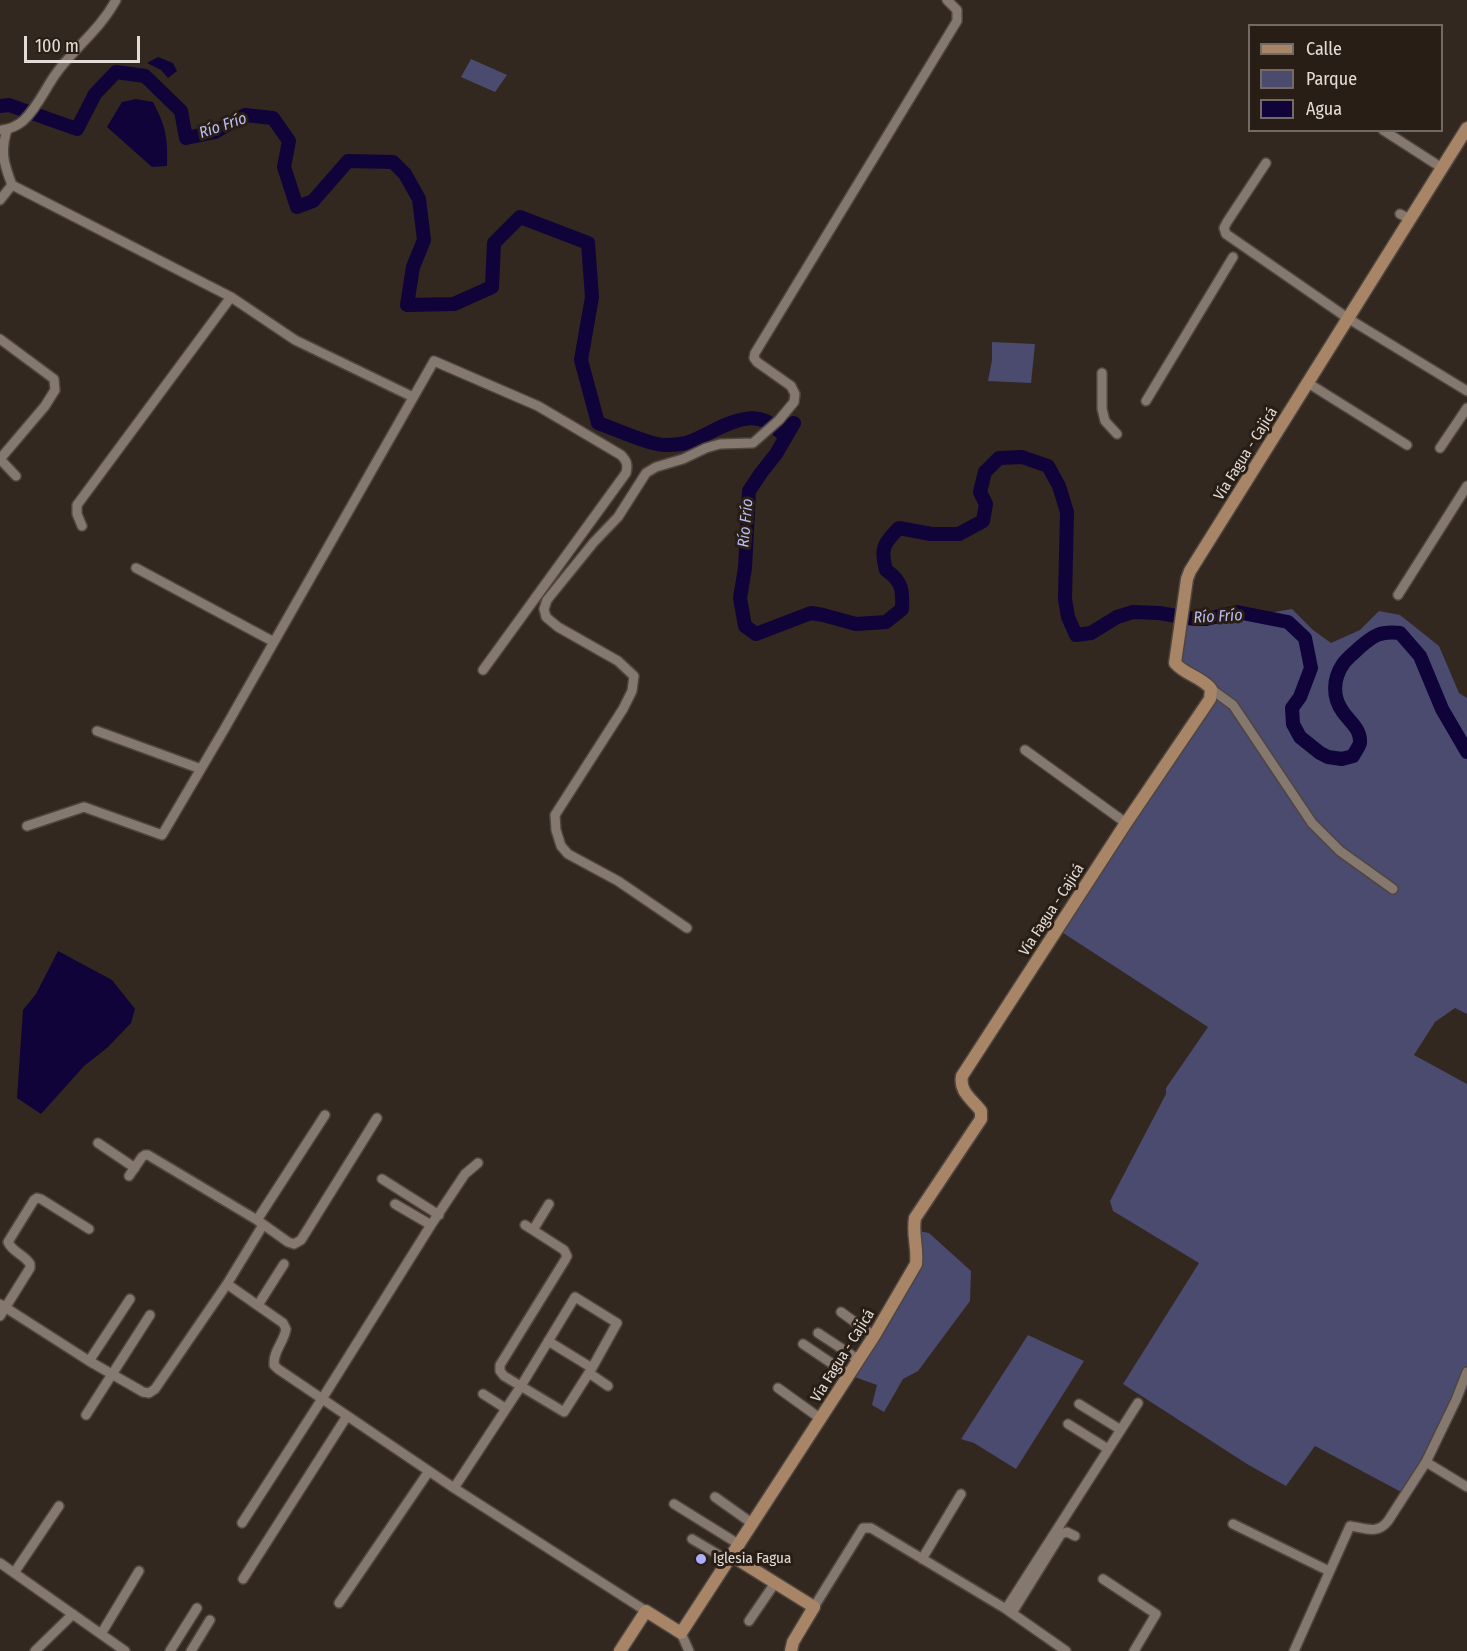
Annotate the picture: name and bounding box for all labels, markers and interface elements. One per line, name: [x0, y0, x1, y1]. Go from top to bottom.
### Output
scale bar: [27, 24, 142, 62]
legend: [1248, 24, 1443, 132]
text: 100 m: [35, 35, 79, 57]
text: Calle: [1306, 38, 1342, 60]
text: Parque: [1306, 68, 1357, 90]
text: Agua: [1306, 98, 1342, 120]
water label: Río Frío: [197, 109, 249, 143]
street label: Vía Fagua - Cajicá: [1210, 404, 1282, 504]
water label: Río Frío: [734, 498, 758, 548]
water label: Río Frío: [1193, 606, 1243, 628]
street label: Vía Fagua - Cajicá: [1016, 861, 1088, 959]
street label: Vía Fagua - Cajicá: [807, 1306, 879, 1406]
place label: Iglesia Fagua: [713, 1550, 791, 1568]
marker: Iglesia Fagua: [694, 1552, 708, 1566]

